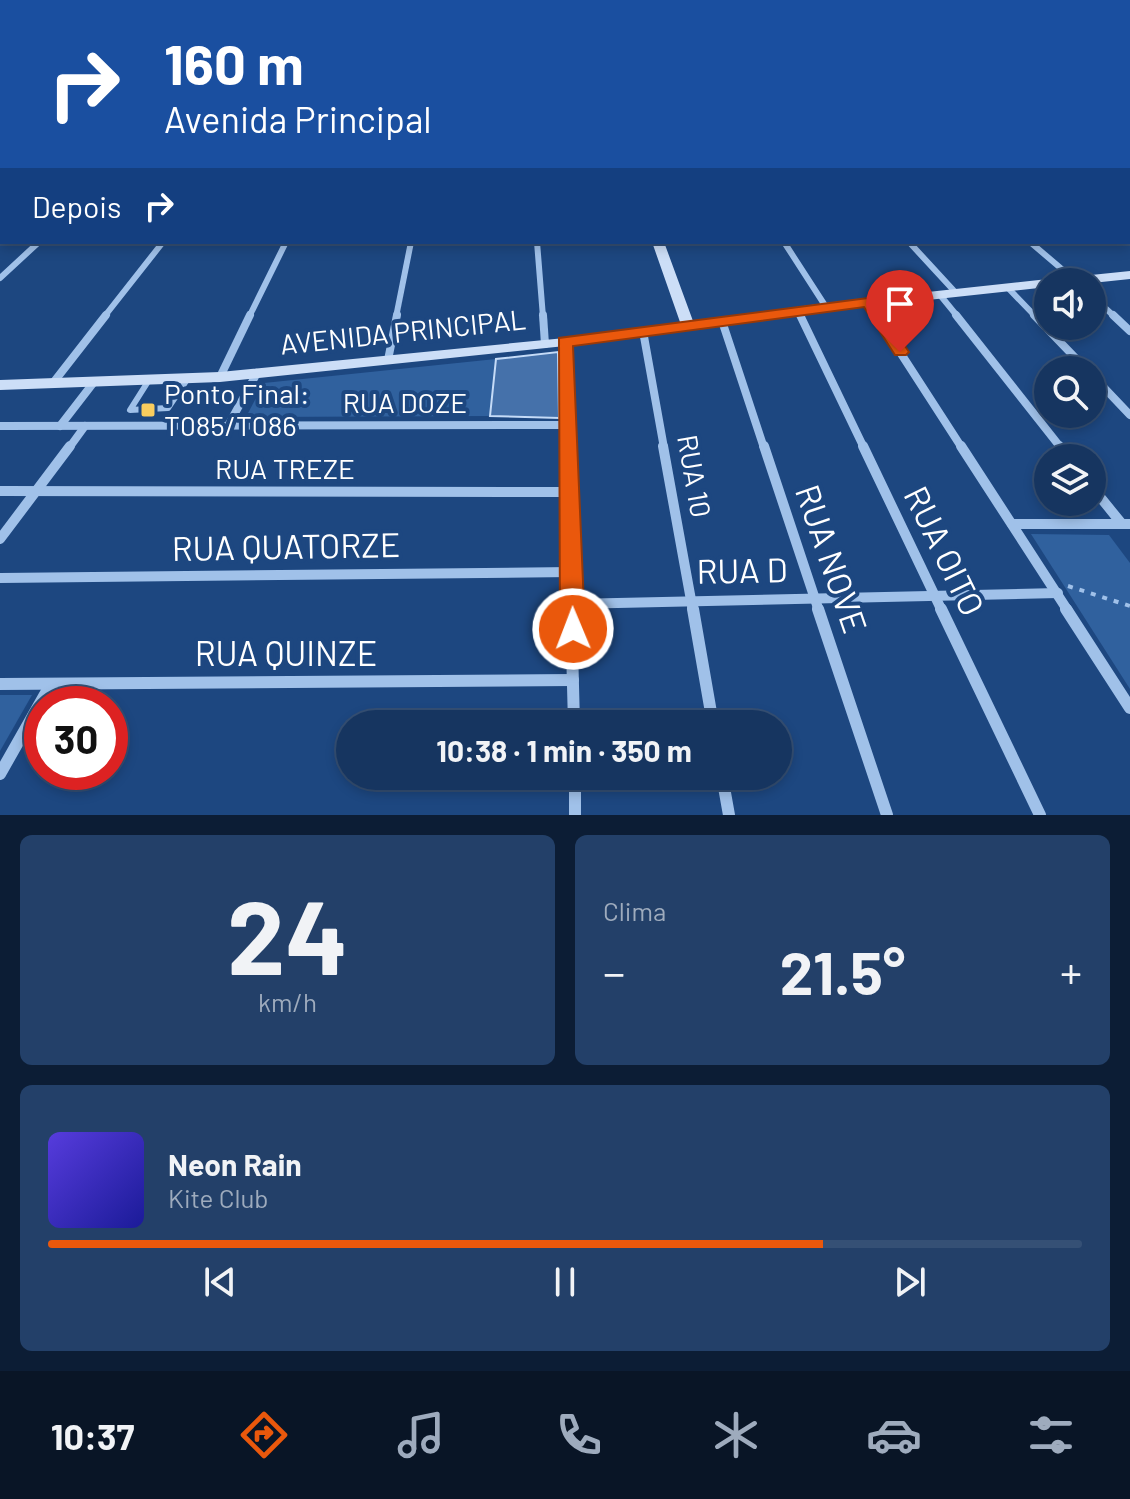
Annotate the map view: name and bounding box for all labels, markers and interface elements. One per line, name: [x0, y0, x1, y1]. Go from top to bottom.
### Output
text: 160 m: [164, 29, 304, 96]
icon: right: [32, 32, 136, 136]
text: Avenida Principal: [164, 97, 432, 140]
icon: right: [137, 184, 181, 228]
text: Depois: [32, 188, 121, 224]
map controls: [1034, 268, 1106, 516]
button: sound: [1034, 268, 1106, 340]
pin: [866, 270, 934, 352]
icon: arrive: [878, 282, 922, 326]
street label: AVENIDA PRINCIPAL: [278, 301, 528, 361]
button: search: [1034, 356, 1106, 428]
place label: Ponto Final: T085/T086: [164, 376, 309, 442]
street label: RUA DOZE: [343, 385, 467, 419]
marker: Ponto Final: T085/T086: [139, 401, 157, 419]
street label: RUA 10: [671, 432, 719, 520]
button: layers: [1034, 444, 1106, 516]
street label: RUA TREZE: [215, 451, 355, 485]
street label: RUA NOVE: [788, 479, 877, 638]
street label: RUA OITO: [896, 479, 994, 622]
street label: RUA QUATORZE: [171, 523, 401, 568]
street label: RUA D: [696, 548, 788, 591]
position arrow: [531, 587, 615, 671]
street label: RUA QUINZE: [195, 632, 377, 673]
speed limit sign: 30: [24, 686, 128, 790]
text: 10:38 · 1 min · 350 m: [436, 732, 692, 768]
text: 24: [227, 871, 348, 996]
text: Clima: [603, 895, 666, 926]
text: 21.5°: [780, 935, 905, 1007]
text: −: [603, 945, 625, 998]
text: +: [1060, 945, 1082, 998]
text: km/h: [258, 986, 317, 1017]
text: Neon Rain: [168, 1146, 302, 1182]
text: Kite Club: [168, 1182, 269, 1213]
icon: previous: [198, 1260, 242, 1304]
icon: pause: [543, 1260, 587, 1304]
icon: next: [888, 1260, 932, 1304]
icon: directions: [236, 1407, 292, 1463]
icon: music: [393, 1407, 449, 1463]
icon: phone: [551, 1407, 607, 1463]
icon: climate: [708, 1407, 764, 1463]
icon: car: [866, 1407, 922, 1463]
icon: filters: [1023, 1407, 1079, 1463]
text: 10:37: [51, 1414, 134, 1457]

